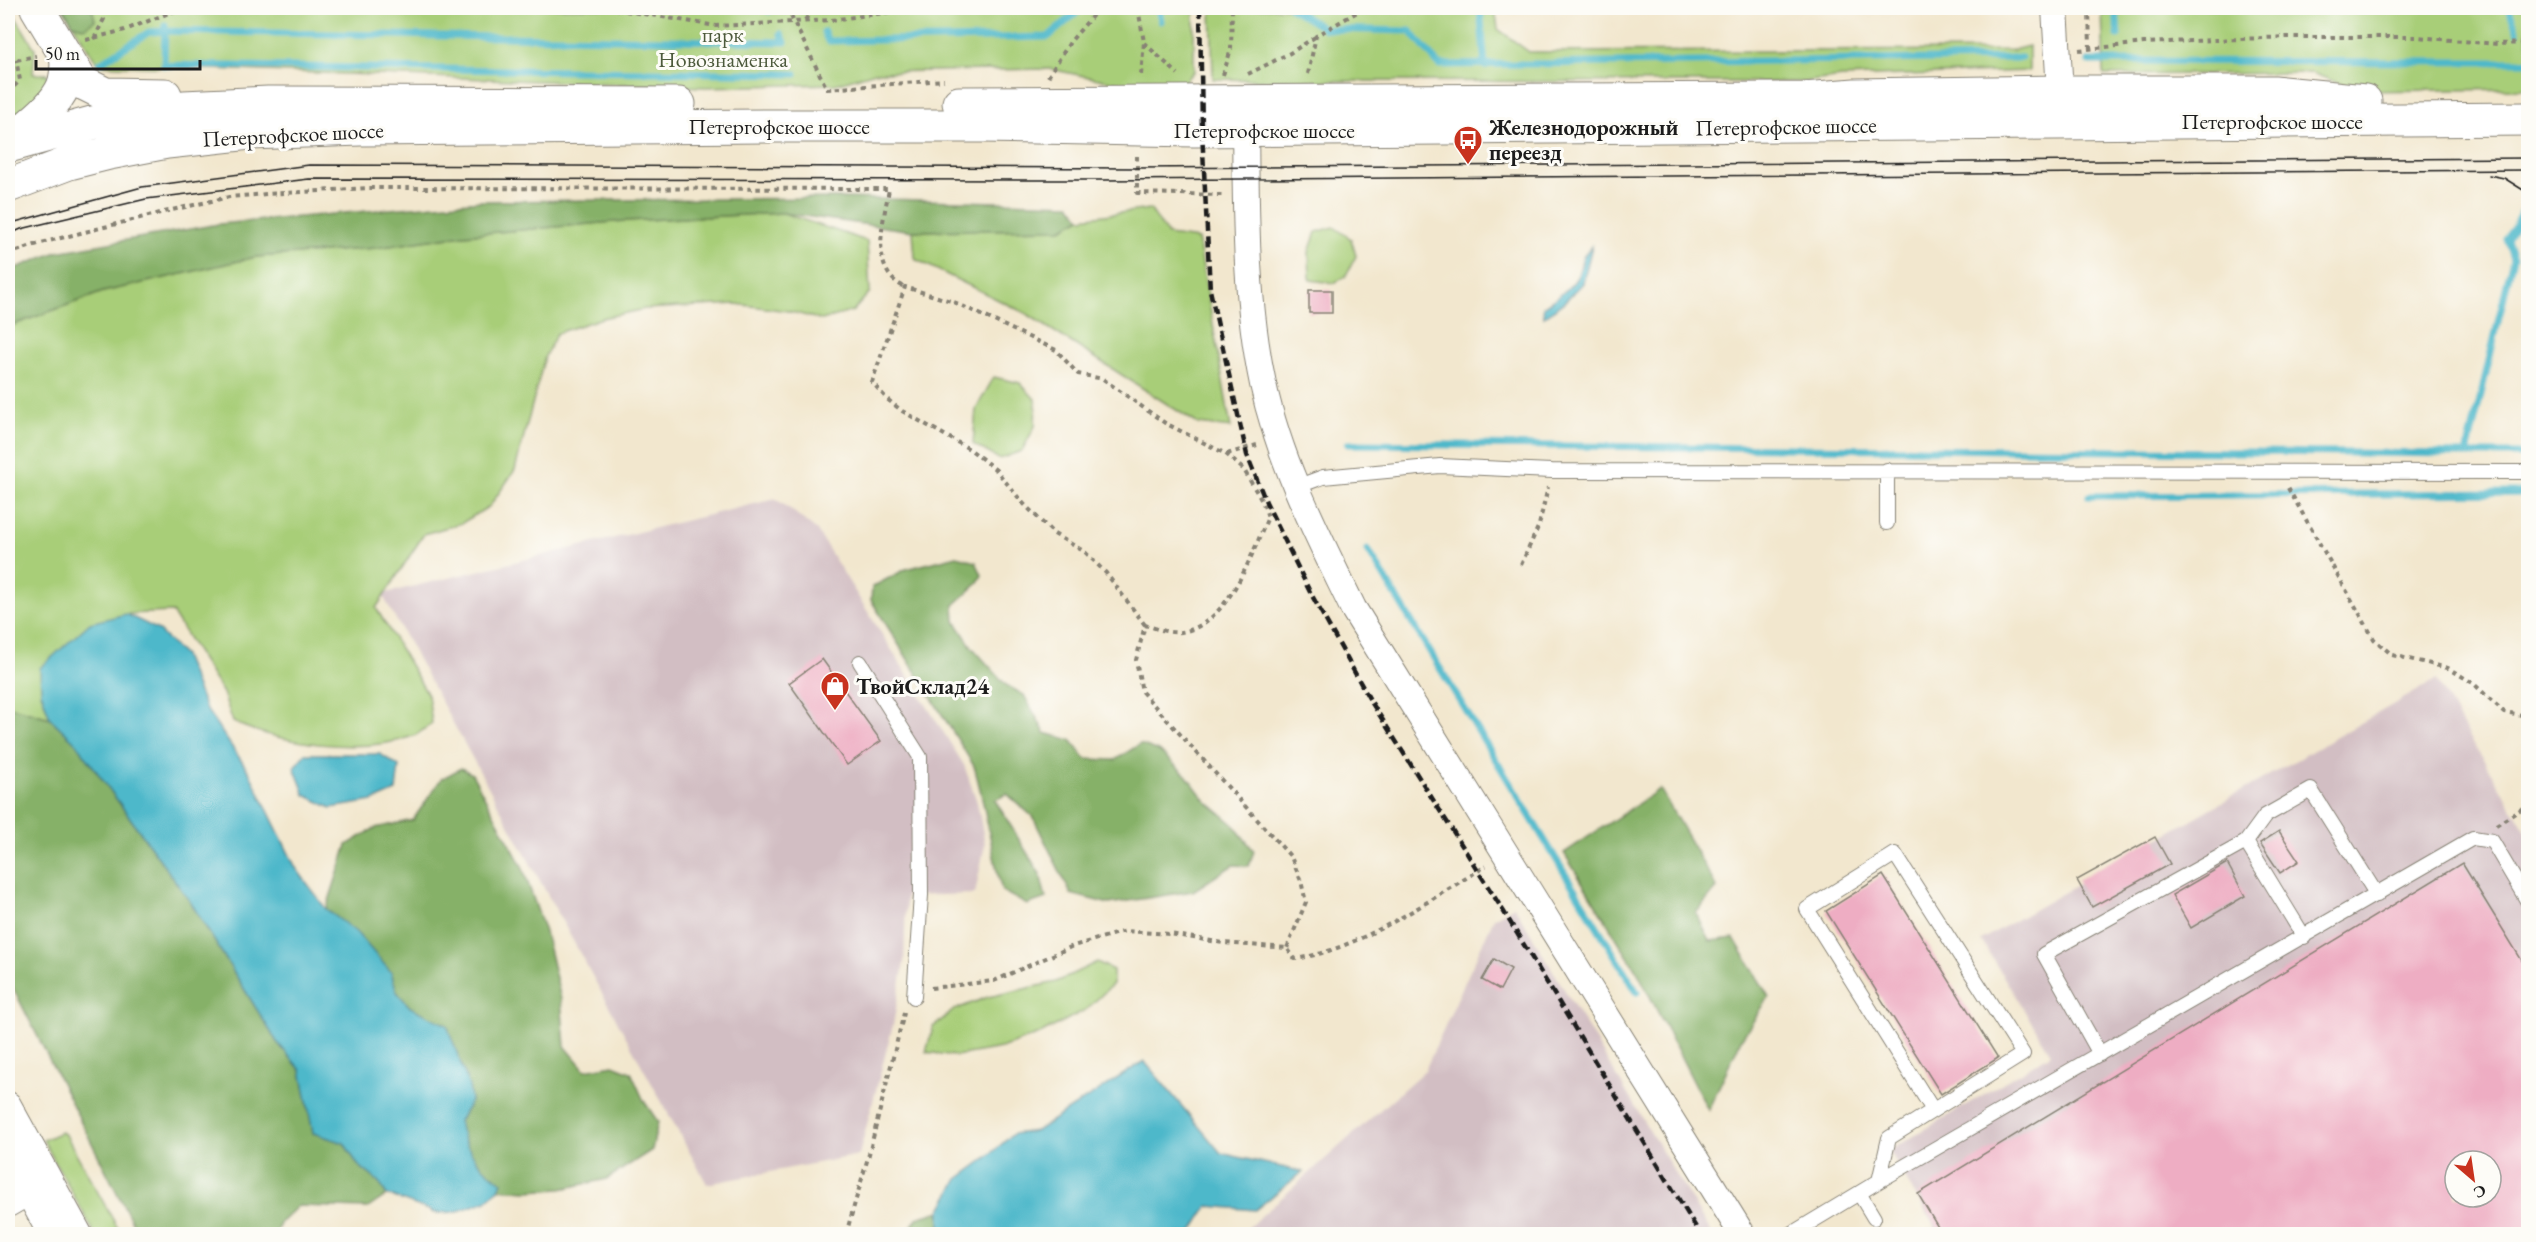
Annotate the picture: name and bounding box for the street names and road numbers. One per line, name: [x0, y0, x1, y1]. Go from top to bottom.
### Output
street label: Петергофское шоссе: [2181, 107, 2363, 136]
street label: Петергофское шоссе: [1695, 110, 1877, 143]
street label: Петергофское шоссе: [688, 112, 870, 141]
street label: Петергофское шоссе: [202, 115, 385, 154]
street label: Петергофское шоссе: [1173, 116, 1355, 145]

